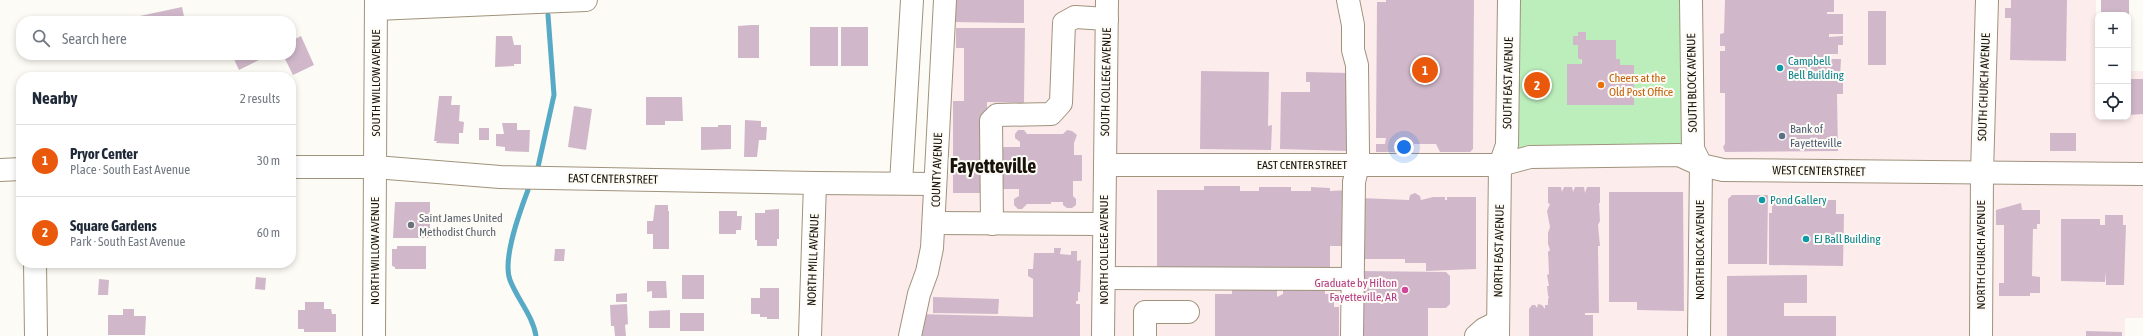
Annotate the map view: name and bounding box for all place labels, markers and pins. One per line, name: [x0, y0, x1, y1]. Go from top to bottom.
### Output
place label: Campbell Bell Building: [1788, 54, 1845, 82]
pin: 1: [1412, 55, 1438, 85]
marker: Campbell Bell Building: [1775, 63, 1785, 73]
pin: 2: [1524, 70, 1550, 100]
place label: Cheers at the Old Post Office: [1609, 71, 1673, 99]
marker: Cheers at the Old Post Office: [1596, 80, 1606, 90]
place label: Bank of Fayetteville: [1790, 122, 1842, 150]
marker: Bank of Fayetteville: [1777, 131, 1787, 141]
place label: Pond Gallery: [1770, 193, 1827, 207]
marker: Pond Gallery: [1757, 195, 1767, 205]
place label: Saint James United Methodist Church: [419, 211, 503, 239]
marker: Saint James United Methodist Church: [406, 220, 416, 230]
place label: EJ Ball Building: [1814, 232, 1881, 246]
marker: EJ Ball Building: [1801, 234, 1811, 244]
place label: Graduate by Hilton Fayetteville, AR: [1314, 276, 1397, 304]
marker: Graduate by Hilton Fayetteville, AR: [1400, 285, 1410, 295]

